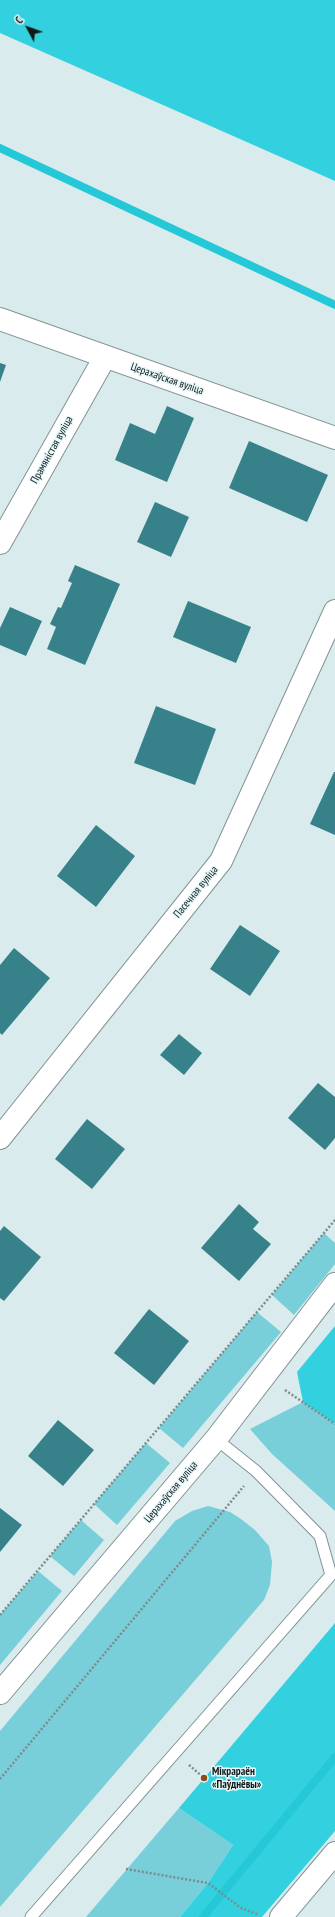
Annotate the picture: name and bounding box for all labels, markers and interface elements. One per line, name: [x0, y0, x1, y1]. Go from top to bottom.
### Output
north arrow: [8, 8, 48, 48]
text: С: [12, 14, 26, 27]
street label: Церахаўская вуліца: [129, 360, 205, 398]
street label: Прамяністая вуліца: [28, 414, 76, 486]
street label: Пасечная вуліца: [171, 863, 221, 921]
street label: Церахаўская вуліца: [141, 1459, 201, 1525]
place label: Мікрараён «Паўднёвы»: [212, 1765, 261, 1791]
marker: Мікрараён «Паўднёвы»: [199, 1773, 209, 1783]

